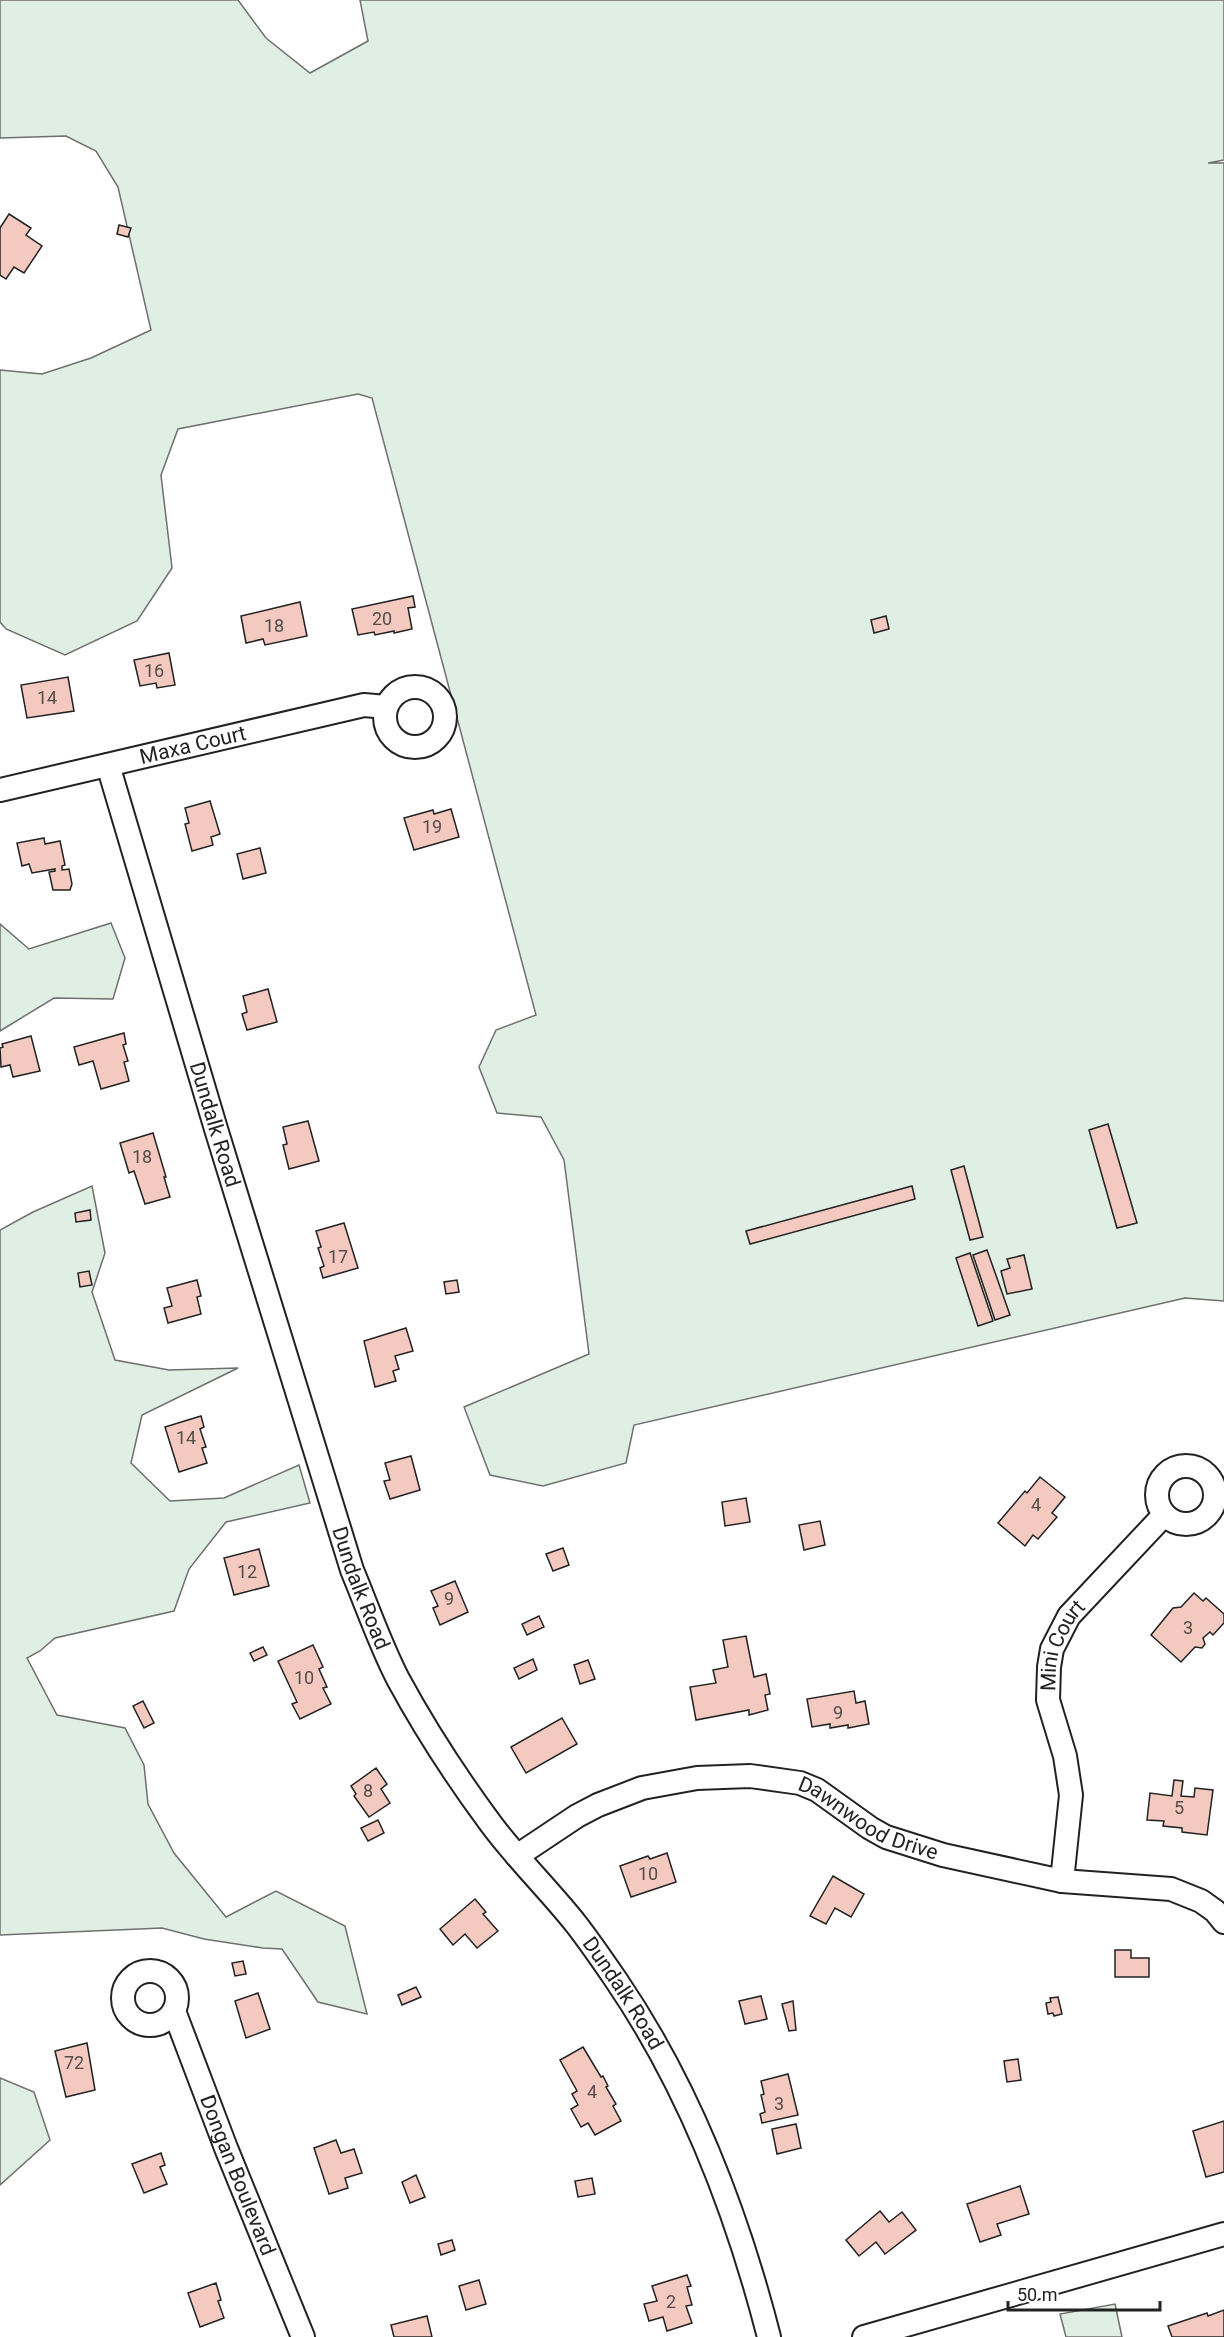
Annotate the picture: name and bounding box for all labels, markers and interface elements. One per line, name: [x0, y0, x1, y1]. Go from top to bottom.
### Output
house number: 20: [372, 608, 392, 629]
house number: 18: [264, 615, 284, 636]
house number: 16: [144, 660, 164, 681]
house number: 14: [37, 687, 57, 708]
street label: Maxa Court: [137, 721, 249, 769]
house number: 19: [422, 816, 442, 837]
street label: Dundalk Road: [185, 1059, 245, 1190]
house number: 18: [132, 1146, 152, 1167]
house number: 17: [328, 1246, 348, 1267]
house number: 14: [176, 1427, 196, 1448]
house number: 4: [1031, 1494, 1041, 1515]
street label: Dundalk Road: [327, 1524, 395, 1653]
house number: 12: [237, 1561, 257, 1582]
house number: 9: [444, 1588, 454, 1609]
street label: Mini Court: [1036, 1595, 1090, 1691]
house number: 3: [1183, 1617, 1193, 1638]
house number: 10: [294, 1667, 314, 1688]
house number: 9: [833, 1702, 843, 1723]
street label: Dawnwood Drive: [795, 1772, 941, 1865]
house number: 8: [363, 1780, 373, 1801]
house number: 5: [1174, 1797, 1184, 1818]
house number: 10: [638, 1863, 658, 1884]
street label: Dundalk Road: [578, 1932, 668, 2054]
house number: 72: [64, 2052, 84, 2073]
house number: 4: [587, 2081, 597, 2102]
street label: Dongan Boulevard: [195, 2092, 280, 2259]
house number: 3: [774, 2093, 784, 2114]
scale bar: [1008, 2274, 1160, 2312]
text: 50 m: [1017, 2284, 1057, 2305]
house number: 2: [666, 2291, 676, 2312]

